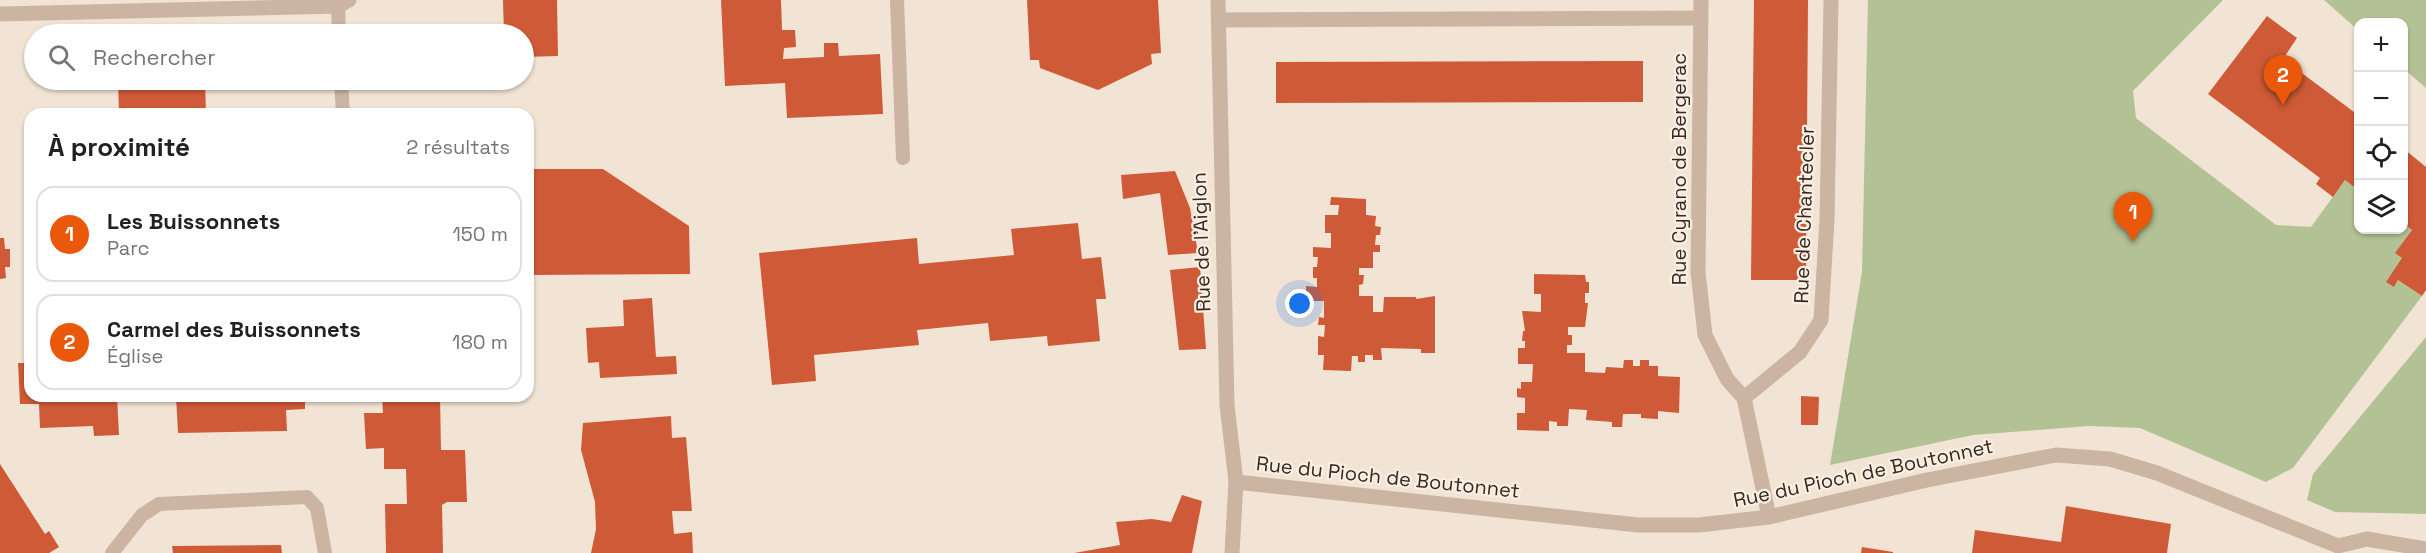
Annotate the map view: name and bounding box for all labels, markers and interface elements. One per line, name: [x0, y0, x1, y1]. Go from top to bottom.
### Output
map controls: [2354, 18, 2408, 234]
button: +: [2354, 18, 2408, 72]
search box: [24, 24, 534, 90]
icon: search: [45, 41, 78, 74]
text: Rechercher: [93, 43, 215, 71]
street label: Rue Cyrano de Bergerac: [1666, 53, 1692, 285]
pin: 2: [2264, 56, 2302, 105]
button: −: [2354, 72, 2408, 126]
street label: Rue de Chantecler: [1788, 126, 1820, 304]
button: locate: [2354, 126, 2408, 180]
text: À proximité: [48, 130, 190, 164]
text: 2 résultats: [406, 134, 510, 160]
street label: Rue de l'Aiglon: [1186, 172, 1216, 312]
button: layers: [2354, 180, 2408, 234]
pin: 1: [2114, 192, 2152, 242]
text: Les Buissonnets: [107, 207, 280, 235]
text: 1: [65, 221, 74, 247]
text: 150 m: [453, 221, 508, 247]
text: Parc: [107, 235, 149, 261]
your location: [1285, 289, 1314, 318]
text: Carmel des Buissonnets: [107, 315, 361, 343]
text: 2: [64, 329, 75, 355]
text: 180 m: [452, 329, 508, 355]
text: Église: [107, 343, 163, 369]
street label: Rue du Pioch de Boutonnet: [1731, 433, 1995, 513]
street label: Rue du Pioch de Boutonnet: [1255, 450, 1521, 504]

